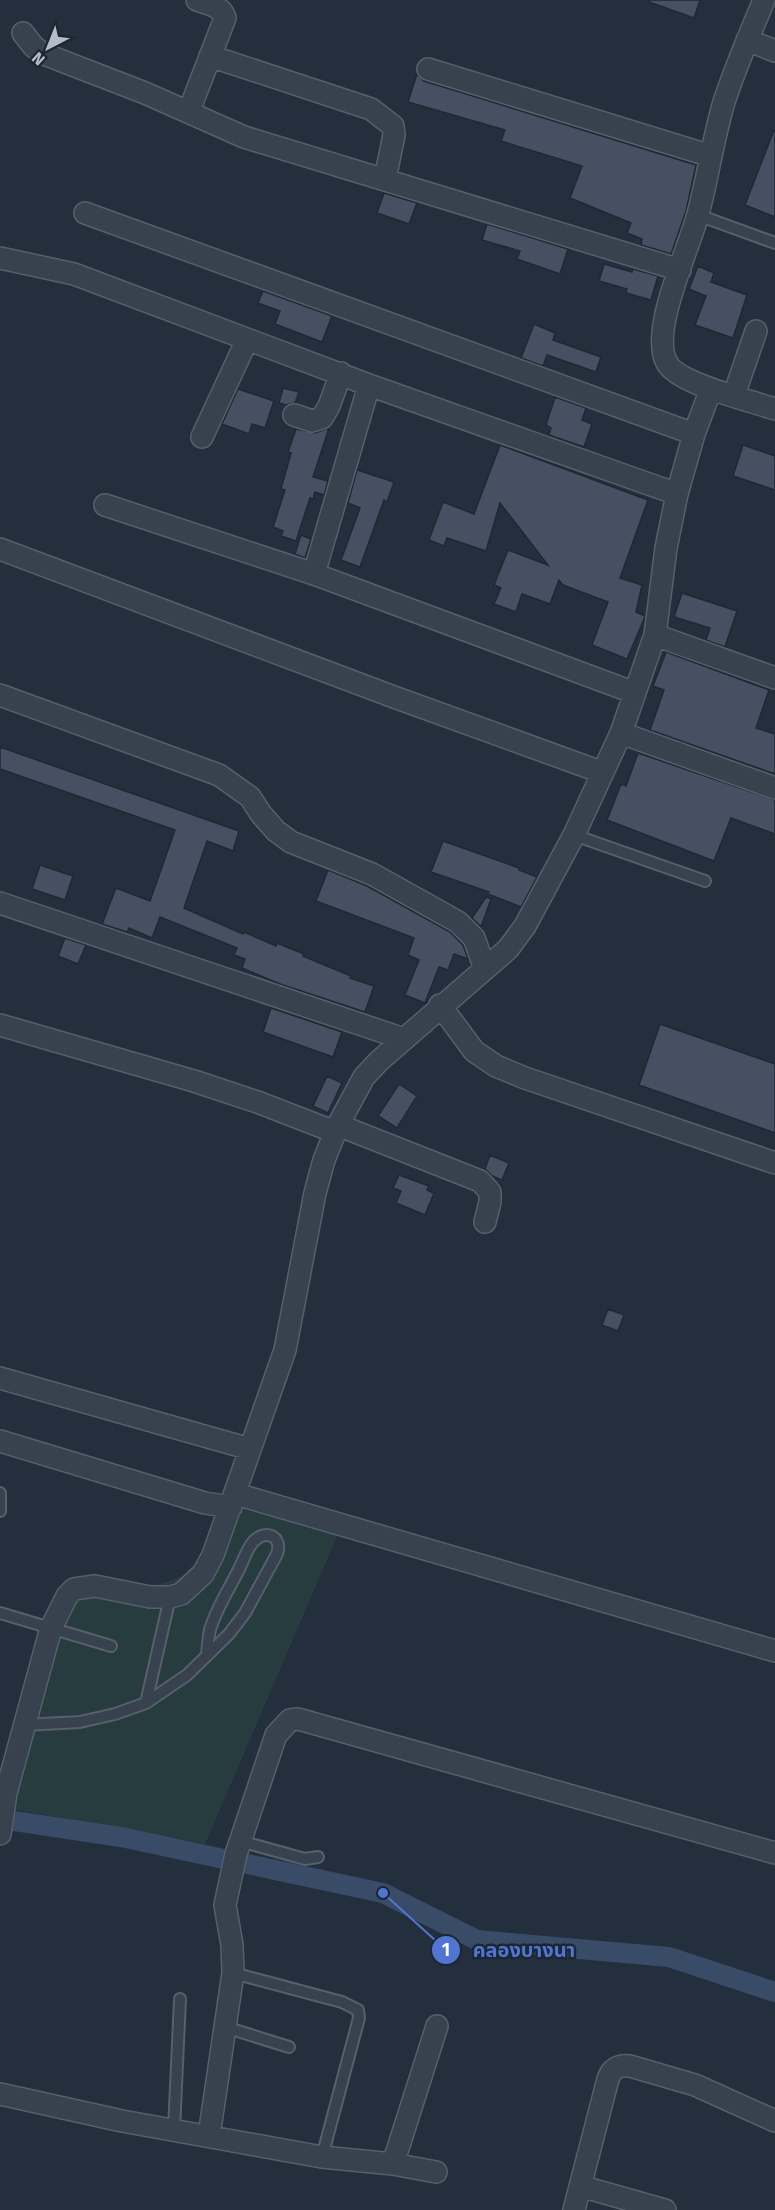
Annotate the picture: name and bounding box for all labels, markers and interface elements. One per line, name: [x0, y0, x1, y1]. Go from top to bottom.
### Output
north arrow: [18, 18, 78, 78]
text: N: [28, 48, 49, 69]
callout: คลองบางนา: [431, 1931, 587, 1969]
text: คลองบางนา: [473, 1938, 575, 1962]
text: 1: [442, 1939, 450, 1961]

